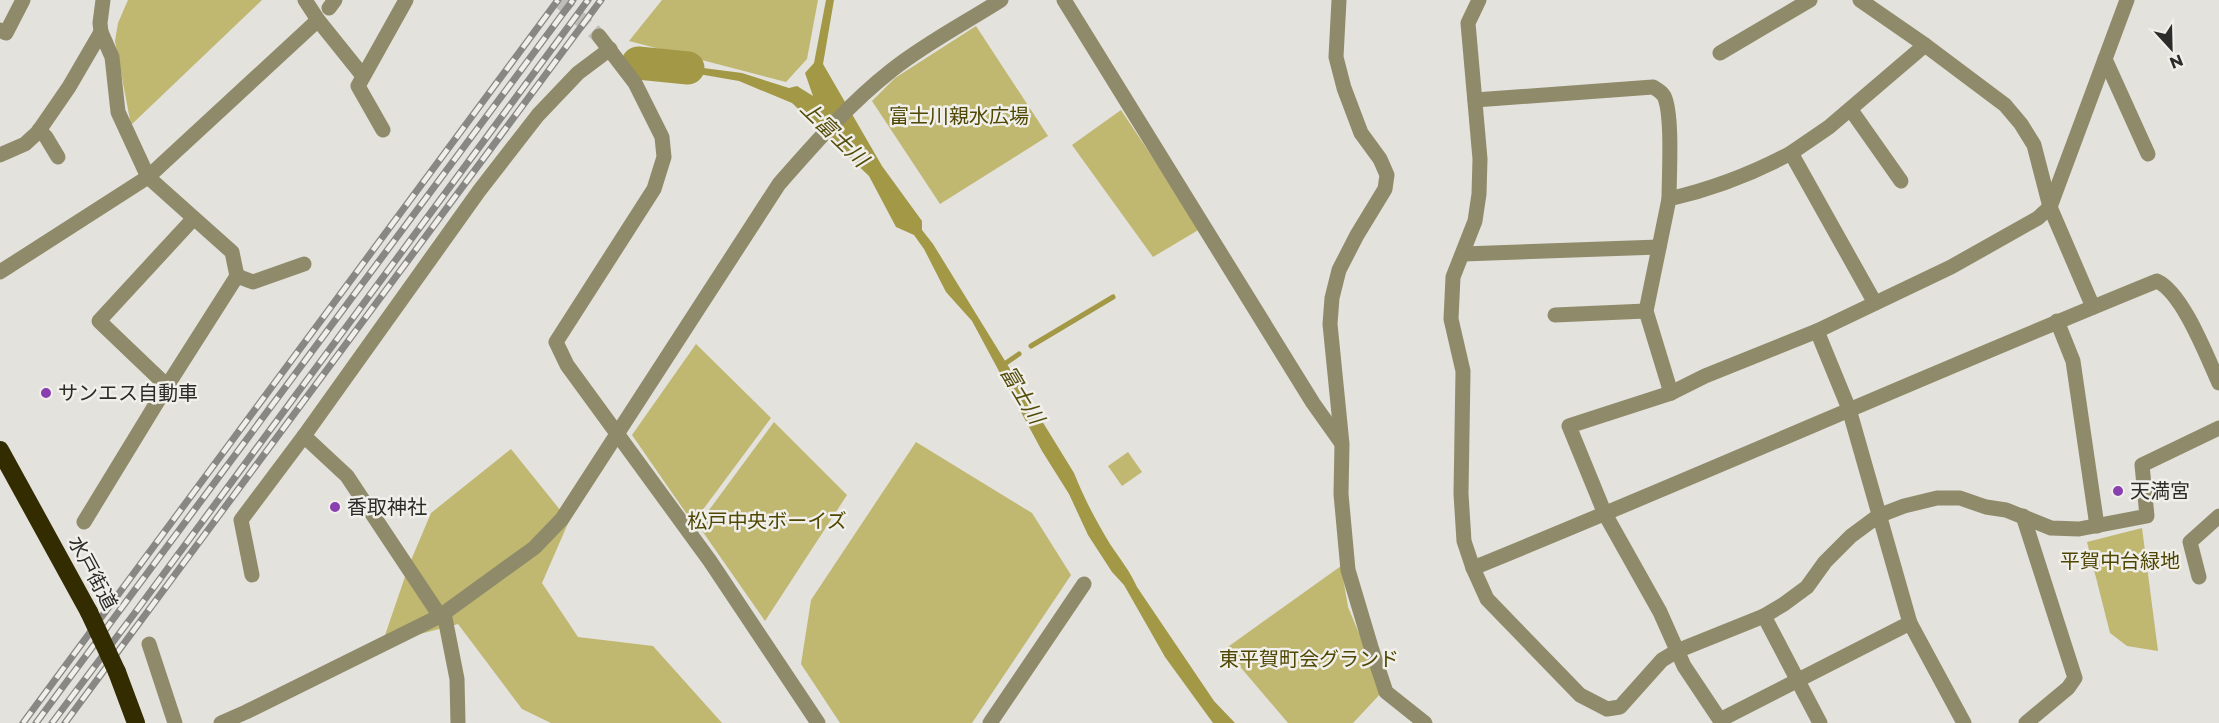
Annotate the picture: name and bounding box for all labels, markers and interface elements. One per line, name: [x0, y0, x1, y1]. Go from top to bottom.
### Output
north arrow: [2141, 18, 2201, 78]
text: N: [2167, 50, 2186, 73]
water label: 上富士川: [795, 95, 875, 173]
park label: 富士川親水広場: [889, 104, 1029, 128]
water label: 富士川: [995, 361, 1050, 430]
place label: サンエス自動車: [58, 381, 198, 405]
marker: サンエス自動車: [39, 386, 53, 400]
place label: 天満宮: [2130, 479, 2190, 503]
marker: 天満宮: [2111, 484, 2125, 498]
place label: 香取神社: [347, 495, 427, 519]
marker: 香取神社: [328, 500, 342, 514]
park label: 松戸中央ボーイズ: [687, 509, 847, 533]
street label: 水戸街道: [64, 532, 122, 614]
park label: 平賀中台緑地: [2060, 549, 2180, 573]
park label: 東平賀町会グランド: [1219, 647, 1399, 671]

